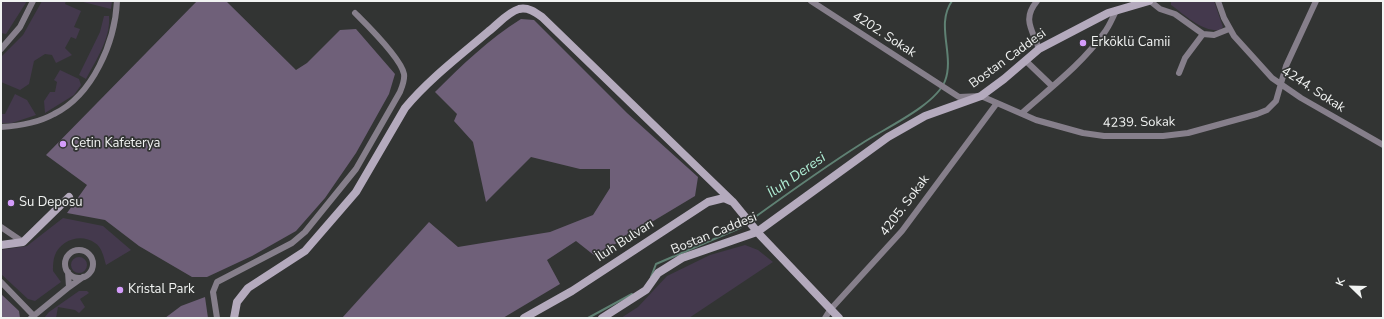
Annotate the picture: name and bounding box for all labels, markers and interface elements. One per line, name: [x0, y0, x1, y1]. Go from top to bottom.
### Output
street label: 4202. Sokak: [849, 9, 919, 61]
street label: Bostan Caddesi: [967, 26, 1049, 92]
place label: Erköklü Camii: [1091, 35, 1170, 51]
marker: Erköklü Camii: [1078, 38, 1088, 48]
street label: 4244. Sokak: [1278, 64, 1348, 116]
street label: 4239. Sokak: [1103, 115, 1175, 131]
place label: Çetin Kafeterya: [71, 136, 160, 152]
marker: Çetin Kafeterya: [58, 139, 68, 149]
water label: İluh Deresi: [765, 150, 829, 202]
street label: 4205. Sokak: [877, 172, 933, 240]
place label: Su Deposu: [19, 195, 83, 211]
marker: Su Deposu: [6, 198, 16, 208]
street label: Bostan Caddesi: [669, 210, 759, 258]
street label: İluh Bulvarı: [593, 216, 657, 266]
north arrow: [1332, 267, 1372, 307]
text: K: [1332, 276, 1349, 288]
place label: Kristal Park: [128, 282, 195, 298]
marker: Kristal Park: [115, 285, 125, 295]

